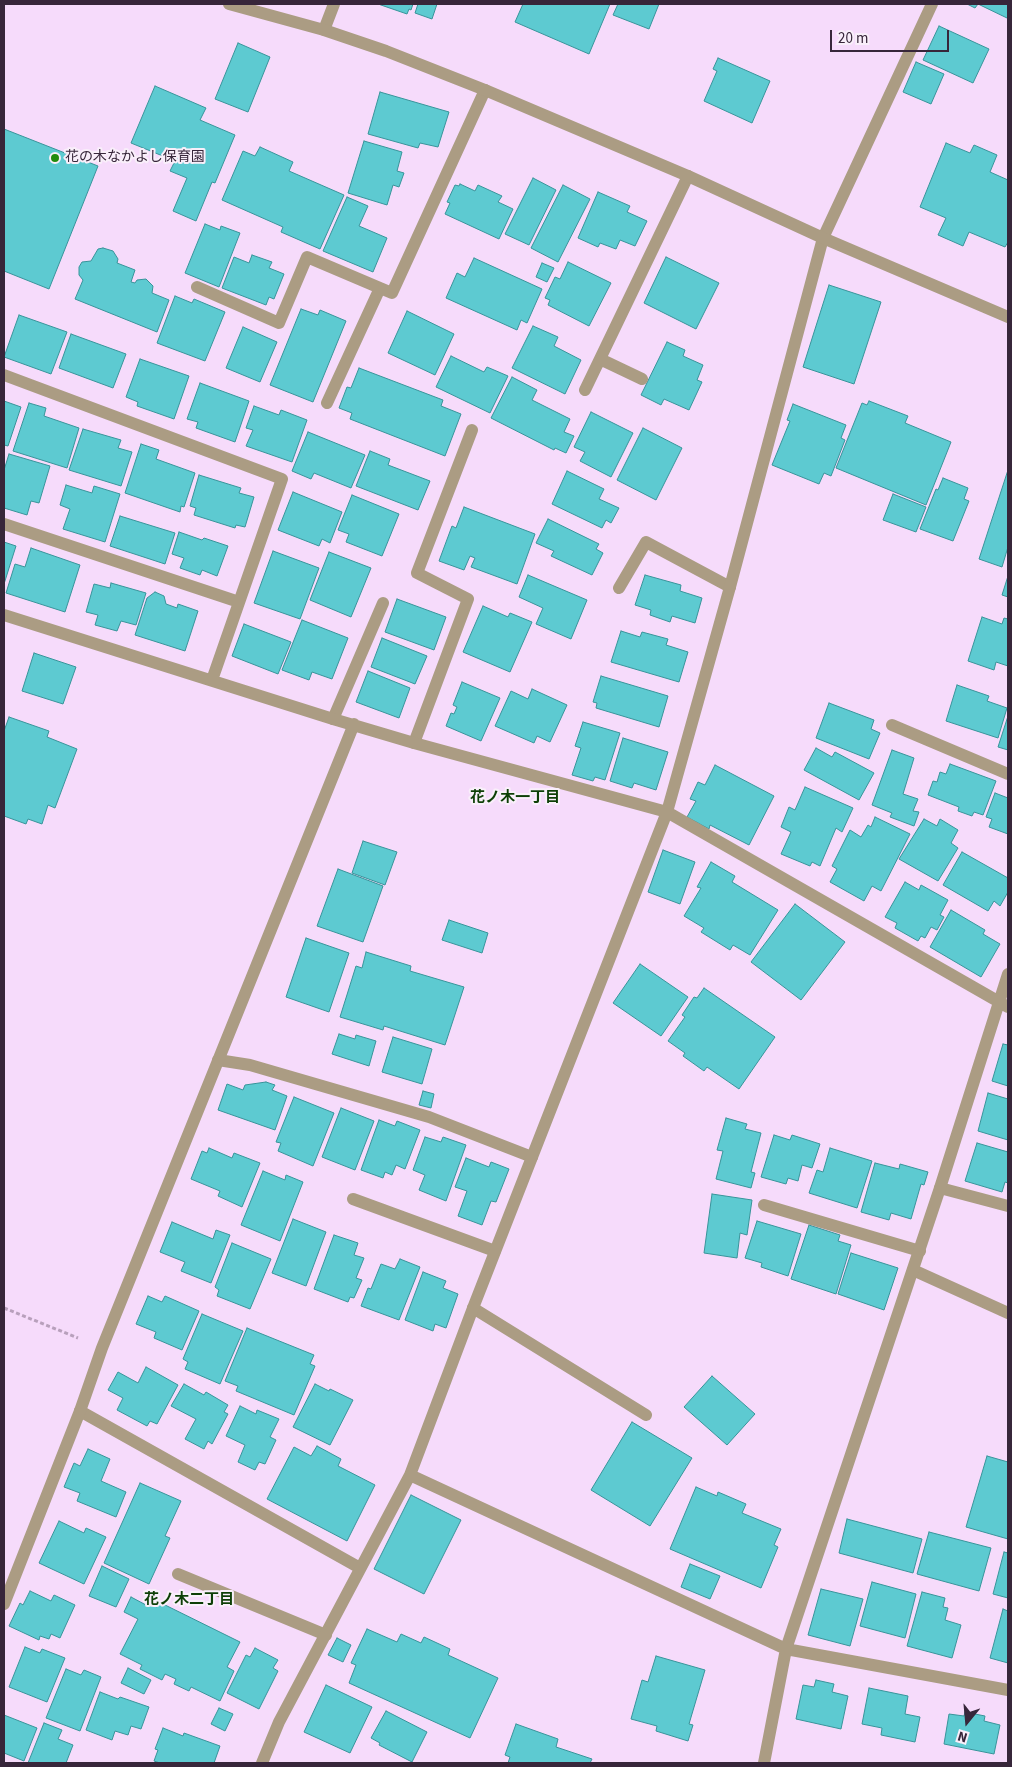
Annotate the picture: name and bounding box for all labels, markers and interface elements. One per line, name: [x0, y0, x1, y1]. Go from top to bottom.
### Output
scale bar: [832, 20, 951, 52]
text: 20 m: [838, 28, 868, 49]
place label: 花の木なかよし保育園: [65, 150, 205, 166]
marker: 花の木なかよし保育園: [49, 152, 61, 164]
district label: 花ノ木一丁目: [470, 790, 560, 808]
district label: 花ノ木二丁目: [144, 1592, 234, 1610]
north arrow: [942, 1697, 992, 1747]
text: N: [955, 1725, 970, 1747]

